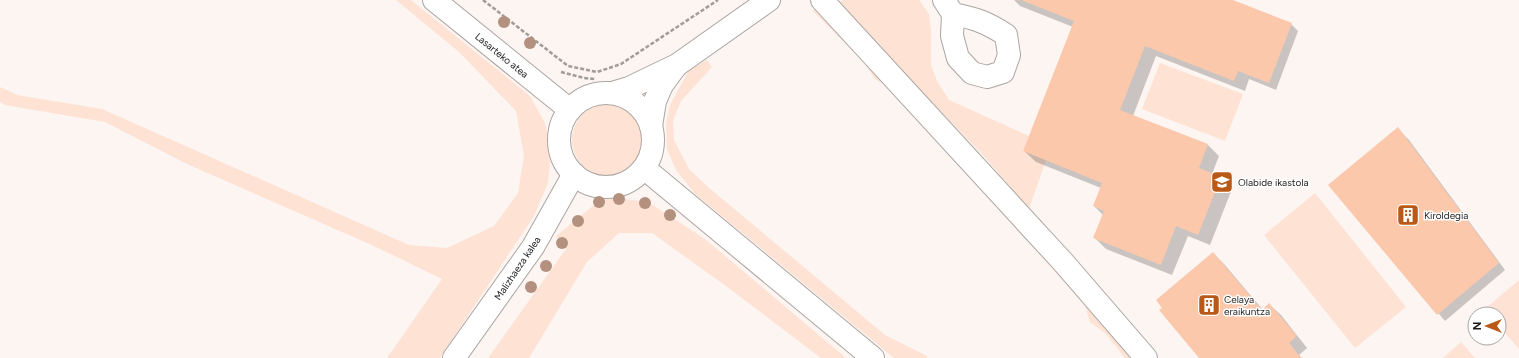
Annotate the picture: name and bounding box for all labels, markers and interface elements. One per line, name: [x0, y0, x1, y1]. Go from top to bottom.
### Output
street label: Lasarteko atea: [472, 30, 531, 81]
school or university icon: Olabide ikastola: [1209, 169, 1235, 195]
place label: Olabide ikastola: [1238, 176, 1309, 189]
building icon: Kiroldegia: [1395, 202, 1421, 228]
place label: Kiroldegia: [1424, 209, 1468, 222]
street label: Malizhaeza kalea: [491, 234, 544, 303]
building icon: Celaya eraikuntza: [1196, 292, 1222, 318]
place label: Celaya eraikuntza: [1224, 293, 1270, 318]
north arrow: [1467, 306, 1507, 346]
text: N: [1471, 322, 1484, 330]

